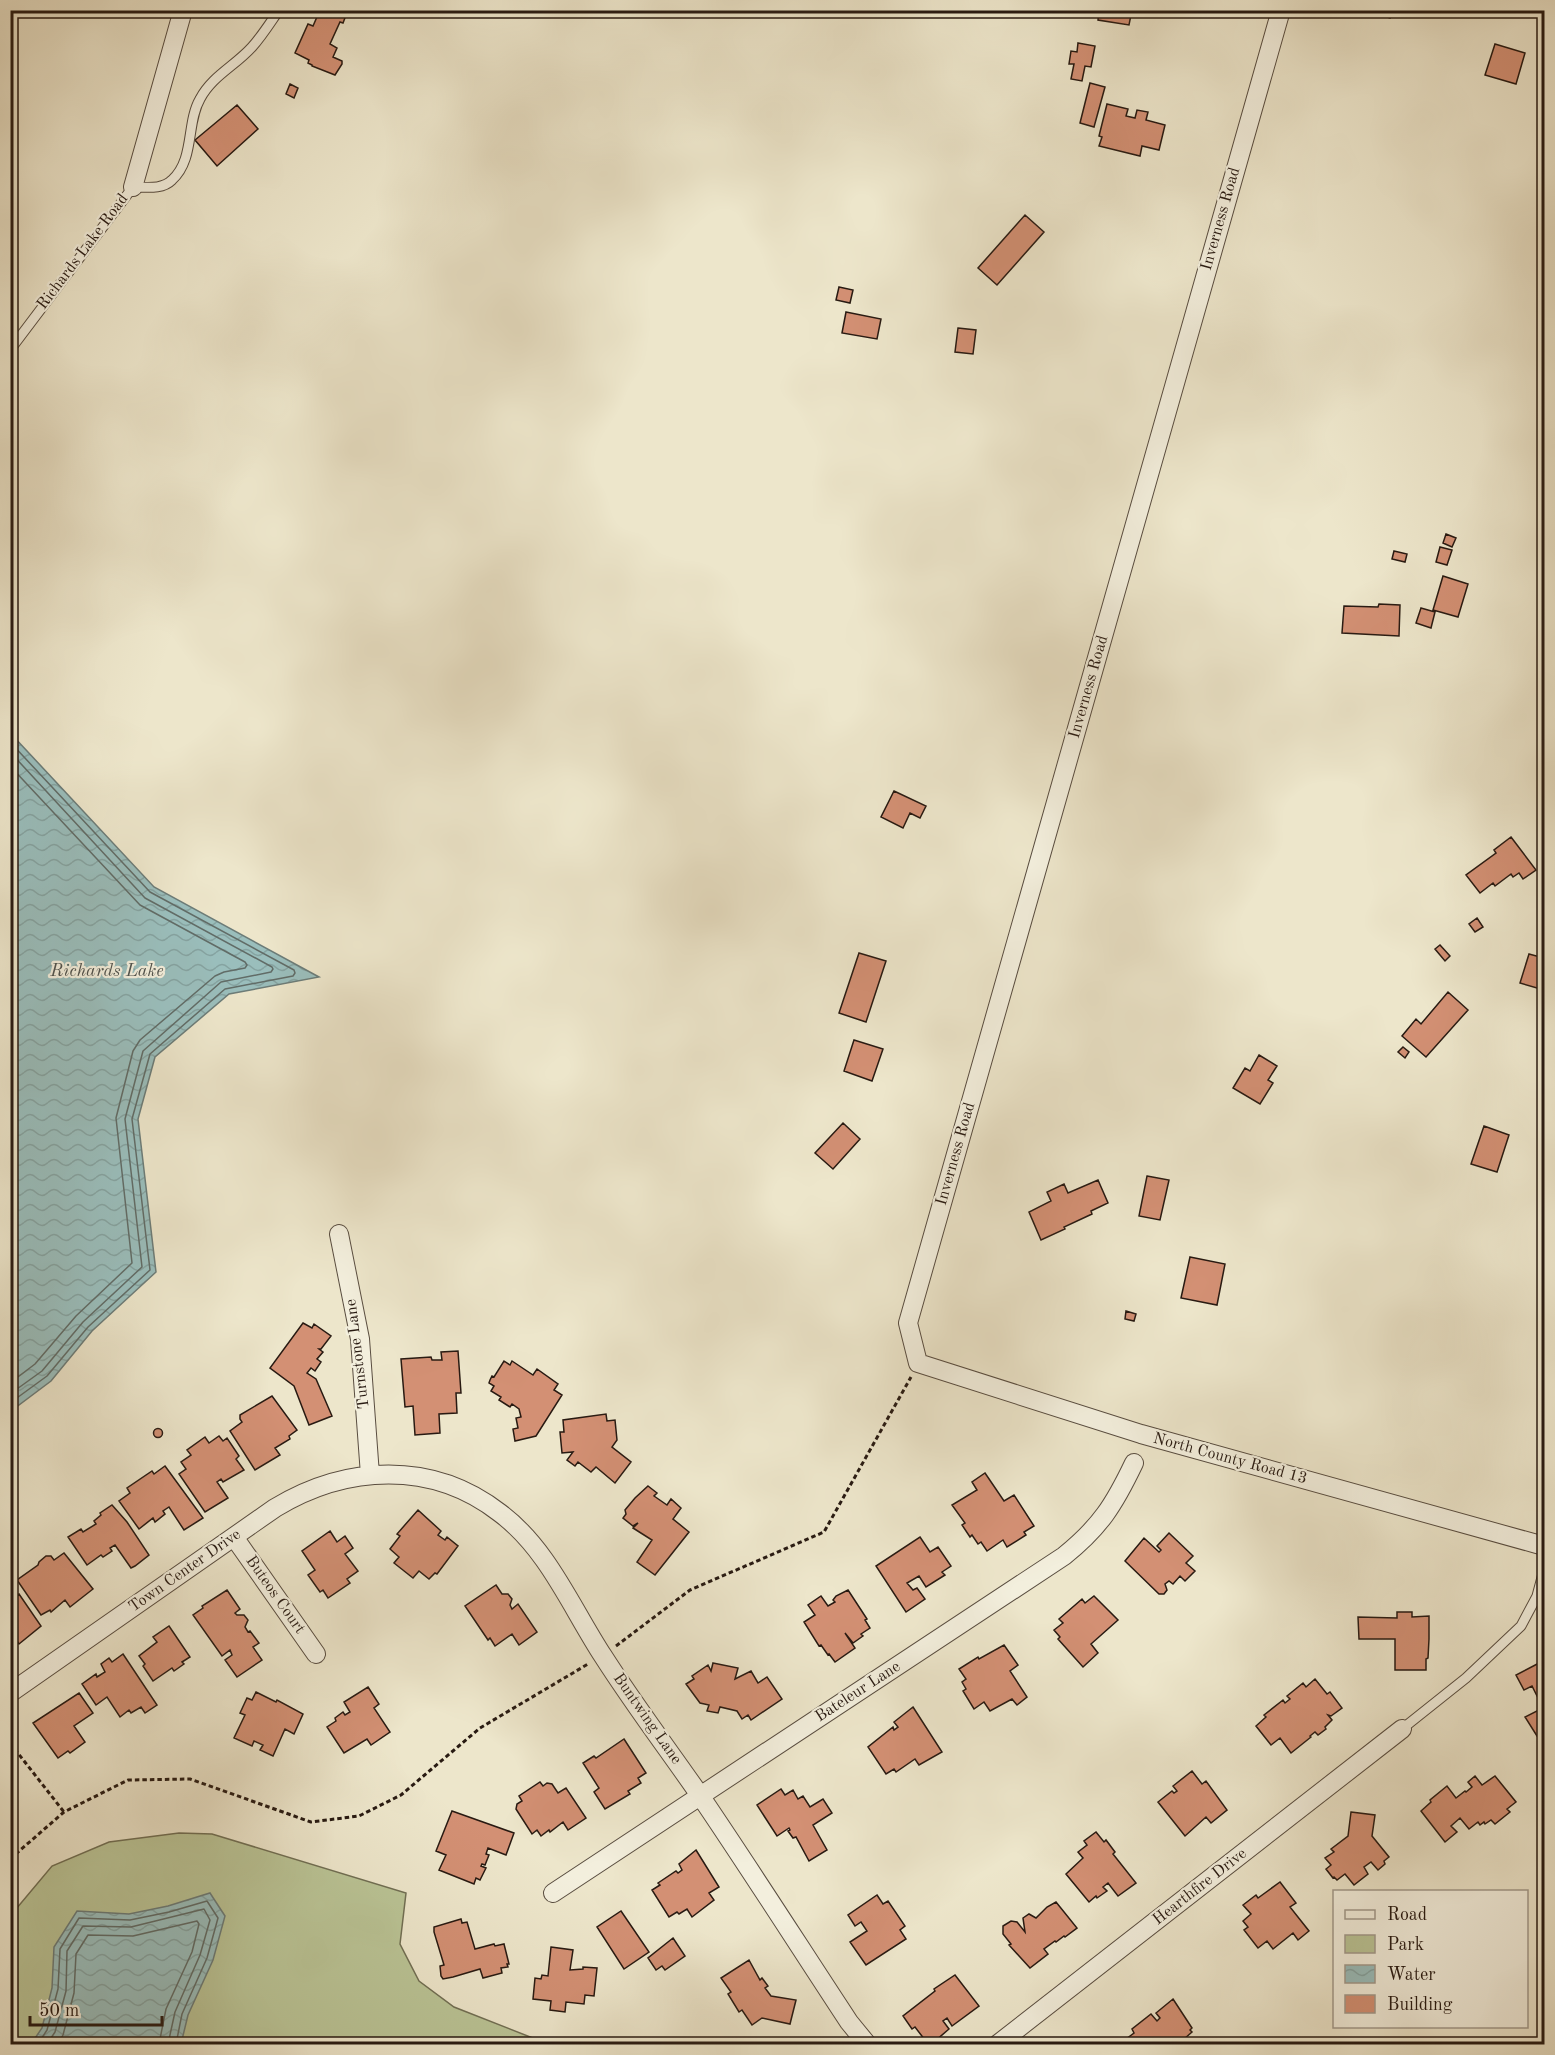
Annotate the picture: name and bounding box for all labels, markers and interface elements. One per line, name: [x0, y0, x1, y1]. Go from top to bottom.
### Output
street label: Inverness Road: [1199, 166, 1243, 272]
street label: Richards Lake Road: [34, 191, 132, 313]
street label: Inverness Road: [1067, 634, 1111, 740]
water label: Richards Lake: [49, 962, 164, 980]
street label: Inverness Road: [934, 1101, 978, 1207]
street label: Turnstone Lane: [343, 1298, 373, 1410]
street label: North County Road 13: [1151, 1431, 1309, 1487]
street label: Town Center Drive: [126, 1526, 244, 1616]
street label: Buteos Court: [242, 1553, 308, 1637]
street label: Bateleur Lane: [813, 1659, 903, 1725]
street label: Buntwing Lane: [610, 1671, 684, 1767]
street label: Hearthfire Drive: [1150, 1846, 1250, 1928]
legend: [1333, 1890, 1528, 2028]
text: Road: [1387, 1906, 1427, 1924]
text: Park: [1387, 1936, 1424, 1954]
text: Water: [1387, 1966, 1436, 1984]
scale bar: [30, 1989, 162, 2027]
text: Building: [1387, 1996, 1453, 2014]
text: 50 m: [39, 2002, 79, 2020]

